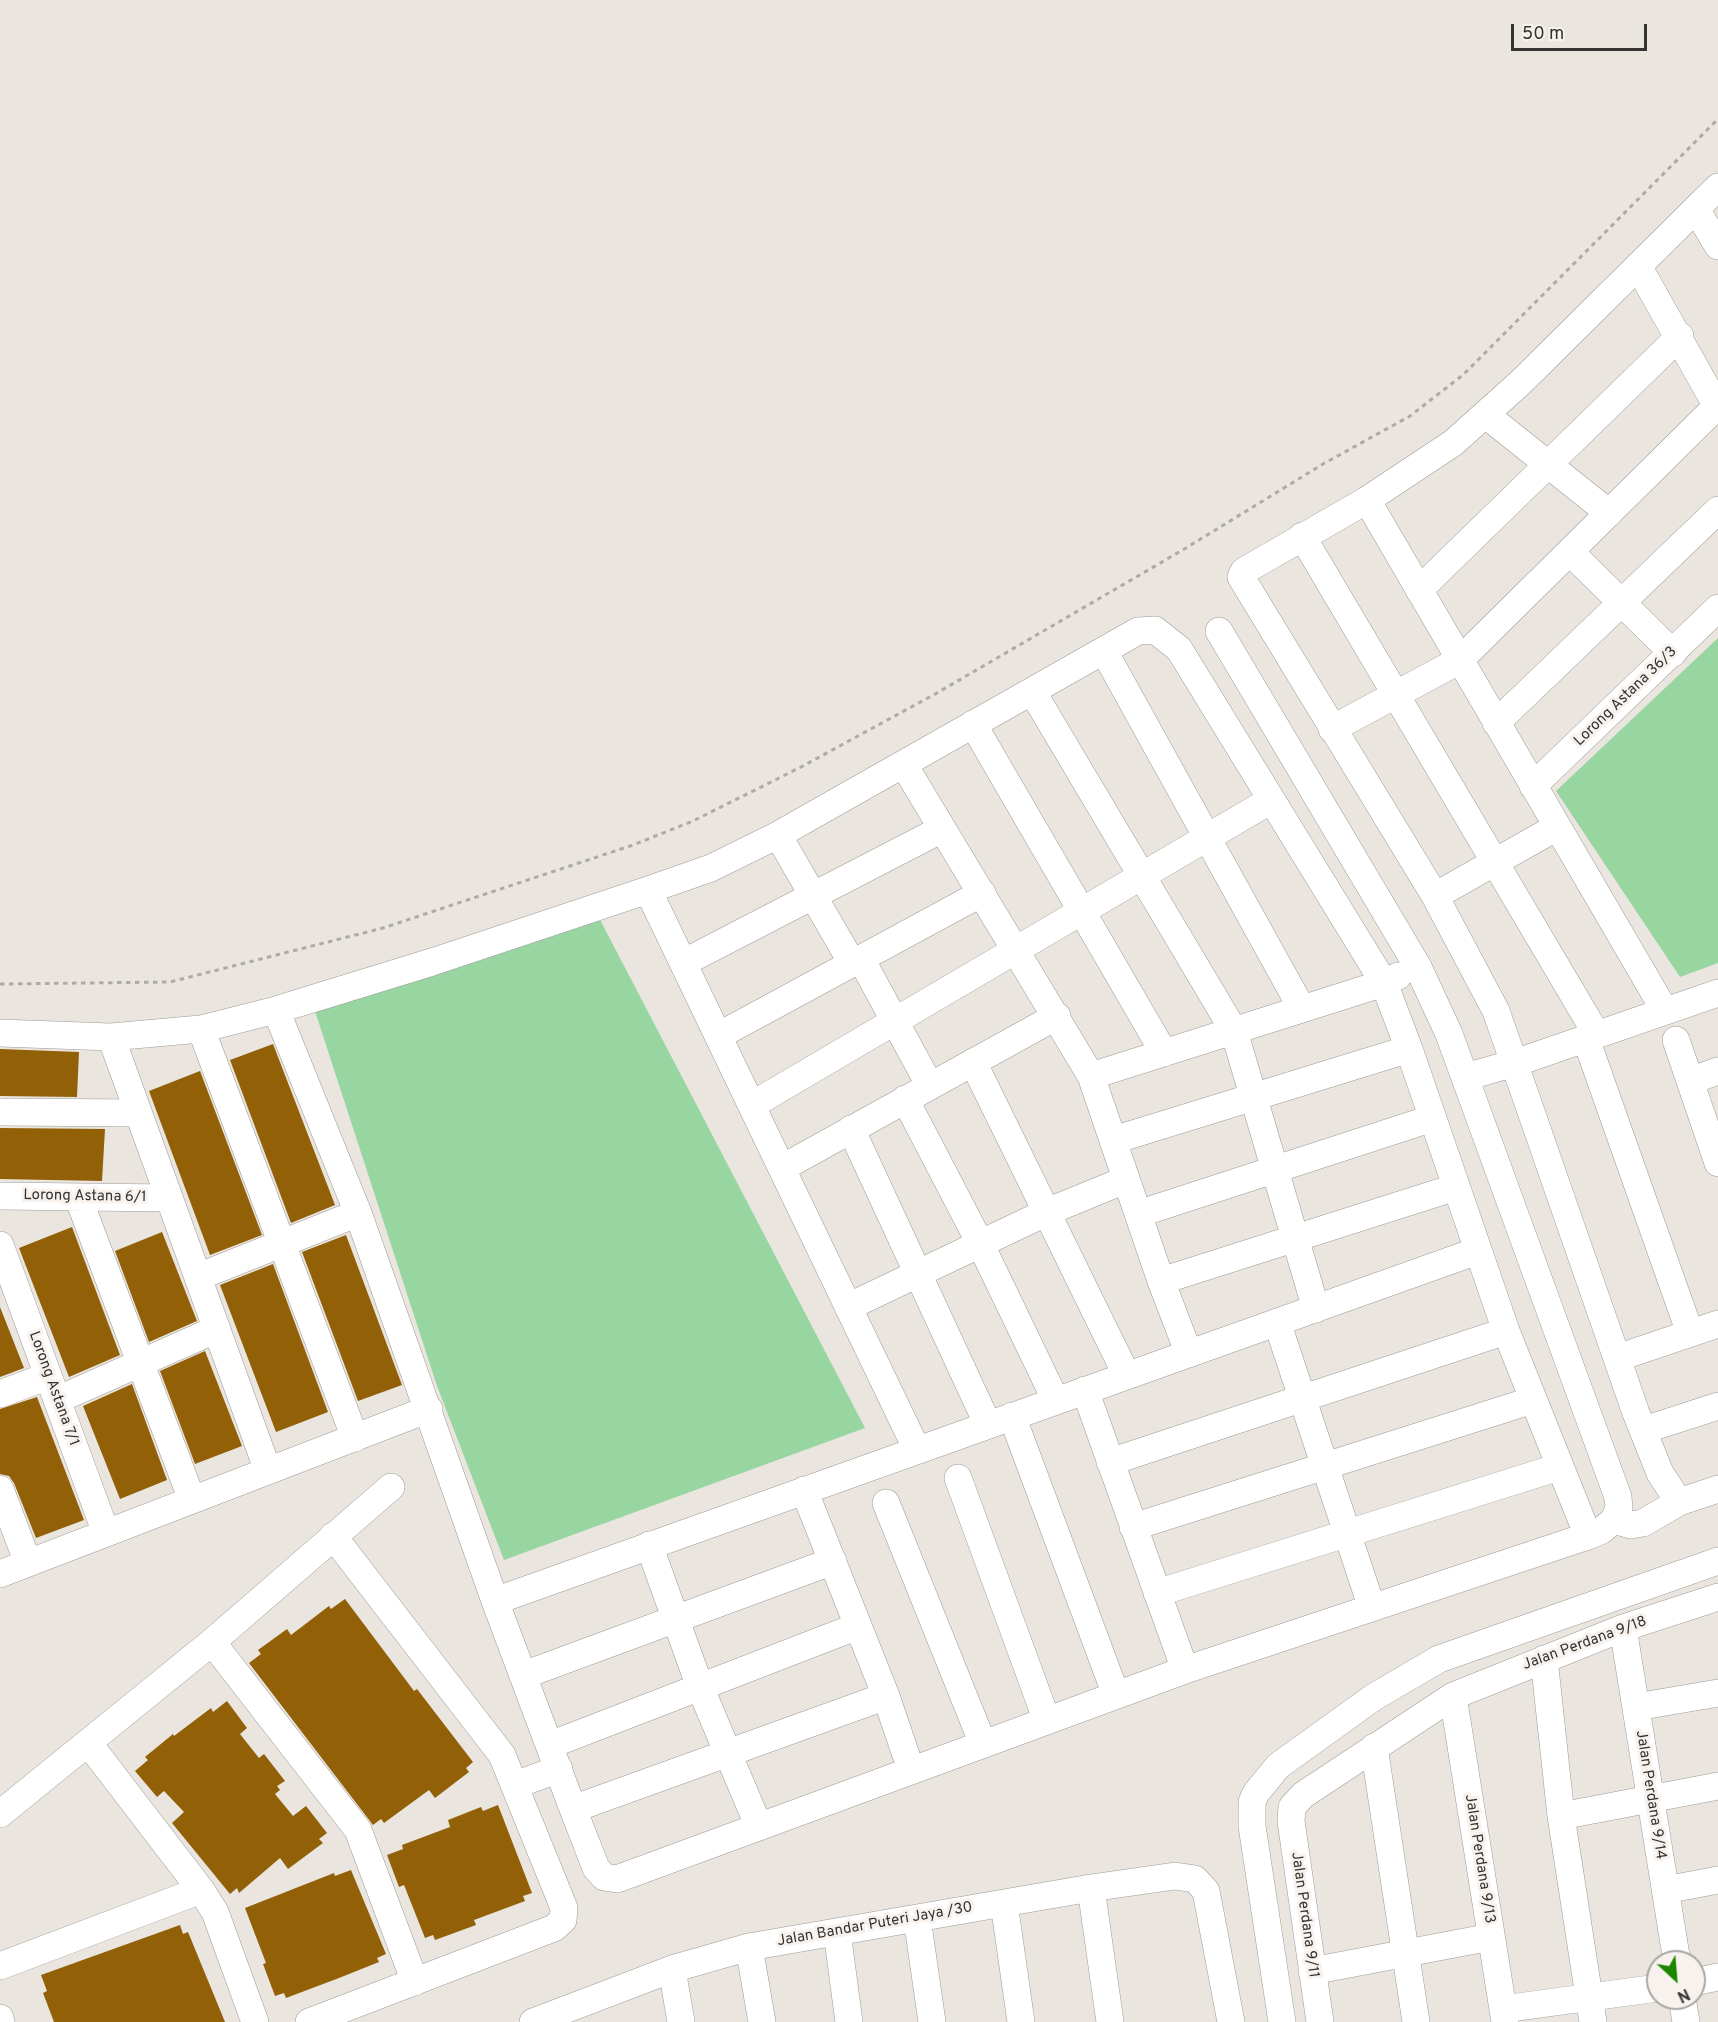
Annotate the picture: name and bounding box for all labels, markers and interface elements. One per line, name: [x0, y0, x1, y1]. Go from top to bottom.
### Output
scale bar: [1514, 12, 1650, 50]
text: 50 m: [1522, 23, 1564, 46]
street label: Lorong Astana 36/3: [1571, 643, 1681, 751]
street label: Lorong Astana 6/1: [23, 1187, 147, 1207]
street label: Lorong Astana 7/1: [24, 1329, 82, 1449]
street label: Jalan Perdana 9/18: [1520, 1613, 1650, 1675]
street label: Jalan Perdana 9/14: [1631, 1729, 1669, 1861]
street label: Jalan Perdana 9/13: [1460, 1793, 1498, 1925]
street label: Jalan Perdana 9/11: [1286, 1851, 1322, 1979]
street label: Jalan Bandar Puteri Jaya /30: [776, 1899, 974, 1951]
north arrow: [1646, 1950, 1706, 2010]
text: N: [1673, 1983, 1693, 2006]

